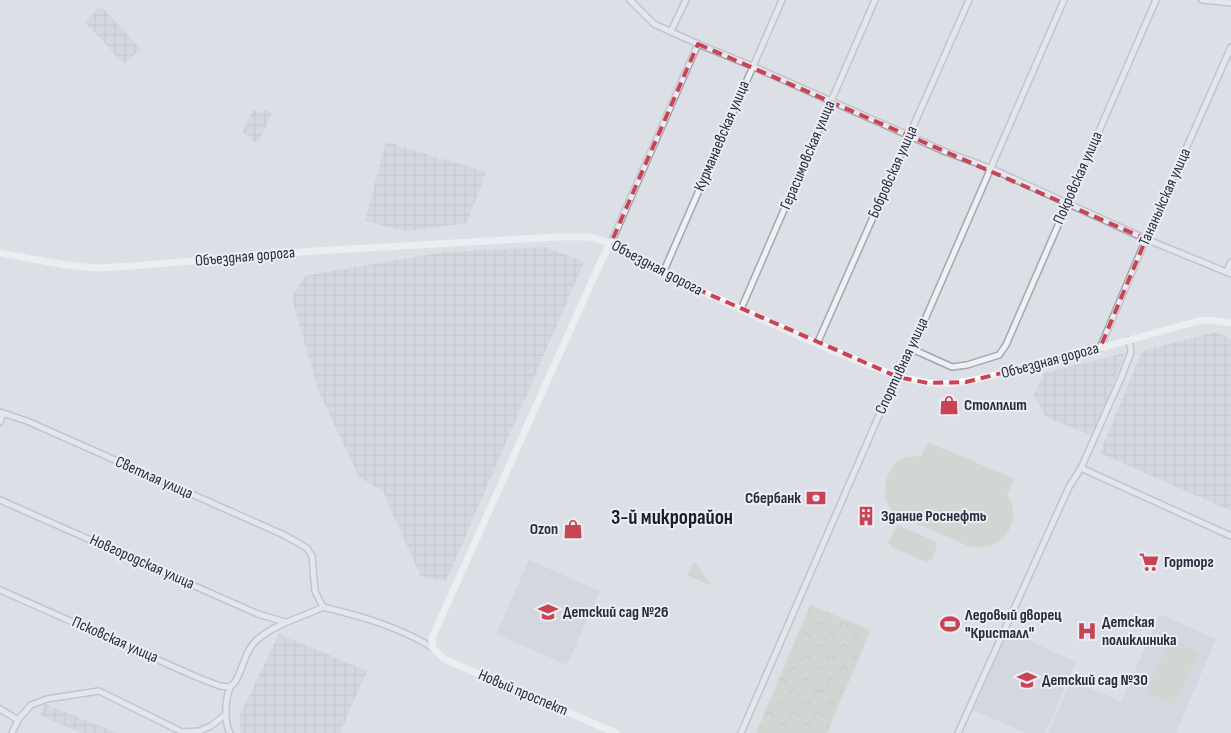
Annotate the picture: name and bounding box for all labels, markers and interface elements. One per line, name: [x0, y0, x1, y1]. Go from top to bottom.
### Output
street label: Курманаевская улица: [690, 78, 754, 194]
street label: Герасимовская улица: [776, 98, 840, 212]
street label: Бобровская улица: [864, 123, 922, 221]
street label: Покровская улица: [1049, 129, 1107, 227]
street label: Тананыкская улица: [1135, 145, 1195, 249]
street label: Объездная дорога: [608, 236, 706, 300]
street label: Объездная дорога: [194, 243, 296, 271]
street label: Спортивная улица: [871, 315, 933, 417]
street label: Объездная дорога: [999, 339, 1101, 383]
shop icon: Столплит: [938, 394, 960, 416]
place label: Столплит: [964, 396, 1027, 415]
street label: Светлая улица: [112, 452, 196, 504]
bank icon: Сбербанк: [805, 487, 827, 509]
place label: Сбербанк: [745, 489, 801, 508]
district label: 3-й микрорайон: [611, 505, 733, 530]
building icon: Здание Роснефть: [855, 505, 877, 527]
place label: Здание Роснефть: [881, 507, 987, 526]
shop icon: Ozon: [562, 518, 584, 540]
place label: Ozon: [530, 520, 558, 539]
street label: Новгородская улица: [87, 530, 197, 594]
supermarket icon: Горторг: [1138, 551, 1160, 573]
place label: Горторг: [1164, 553, 1214, 572]
school or university icon: Детский сад №26: [537, 601, 559, 623]
place label: Детский сад №26: [563, 603, 669, 622]
place label: Ледовый дворец "Кристалл": [964, 606, 1062, 643]
street label: Псковская улица: [69, 613, 161, 667]
sports icon: Ледовый дворец "Кристалл": [939, 613, 961, 635]
place label: Детская поликлиника: [1102, 613, 1177, 650]
hospital icon: Детская поликлиника: [1076, 620, 1098, 642]
street label: Новый проспект: [475, 666, 571, 720]
school or university icon: Детский сад №30: [1016, 669, 1038, 691]
place label: Детский сад №30: [1042, 671, 1148, 690]

